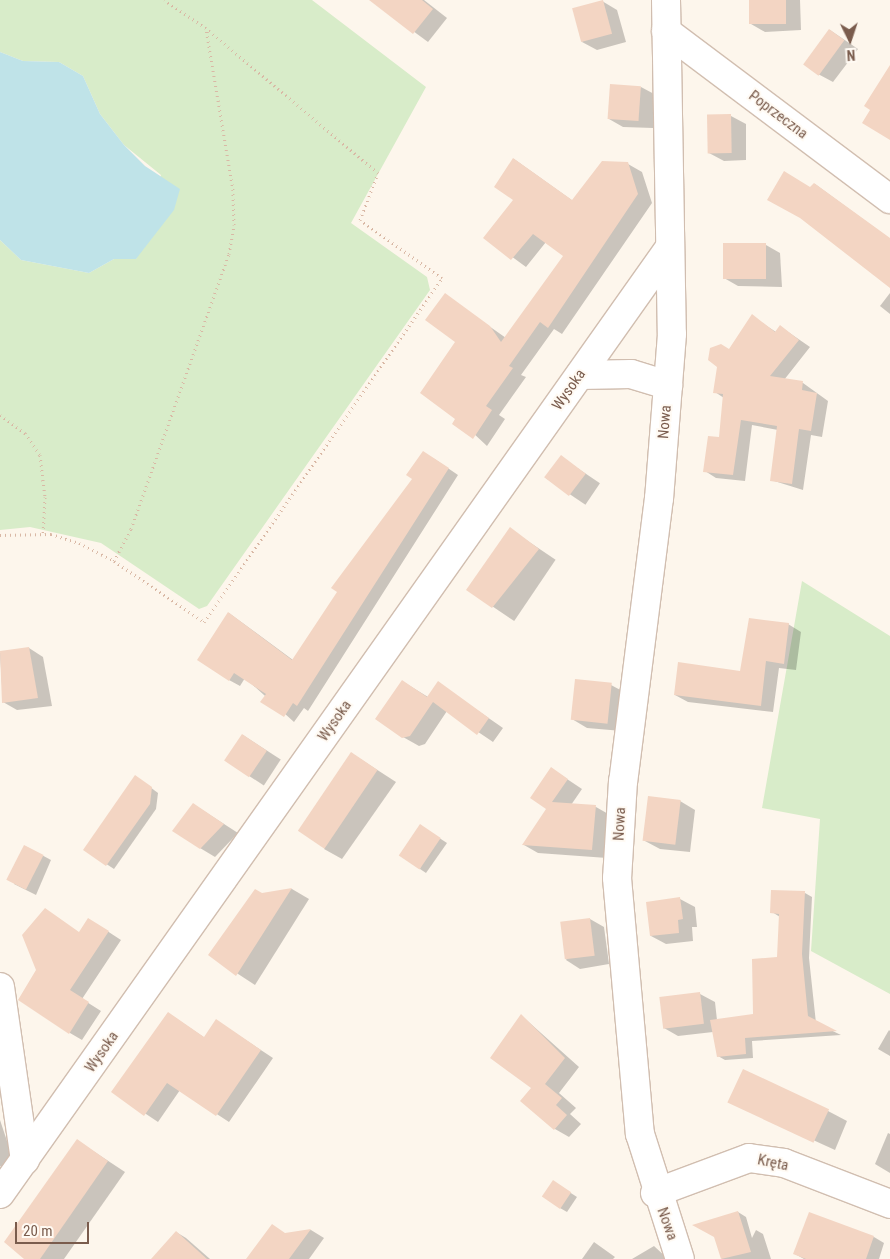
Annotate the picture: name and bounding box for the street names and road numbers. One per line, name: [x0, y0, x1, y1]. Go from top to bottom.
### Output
street label: Poprzeczna: [745, 87, 811, 143]
street label: Wysoka: [548, 366, 590, 414]
street label: Nowa: [655, 404, 675, 440]
street label: Wysoka: [314, 697, 356, 745]
street label: Nowa: [610, 807, 630, 841]
street label: Wysoka: [81, 1028, 123, 1076]
street label: Kręta: [756, 1151, 790, 1175]
street label: Nowa: [653, 1205, 681, 1243]

